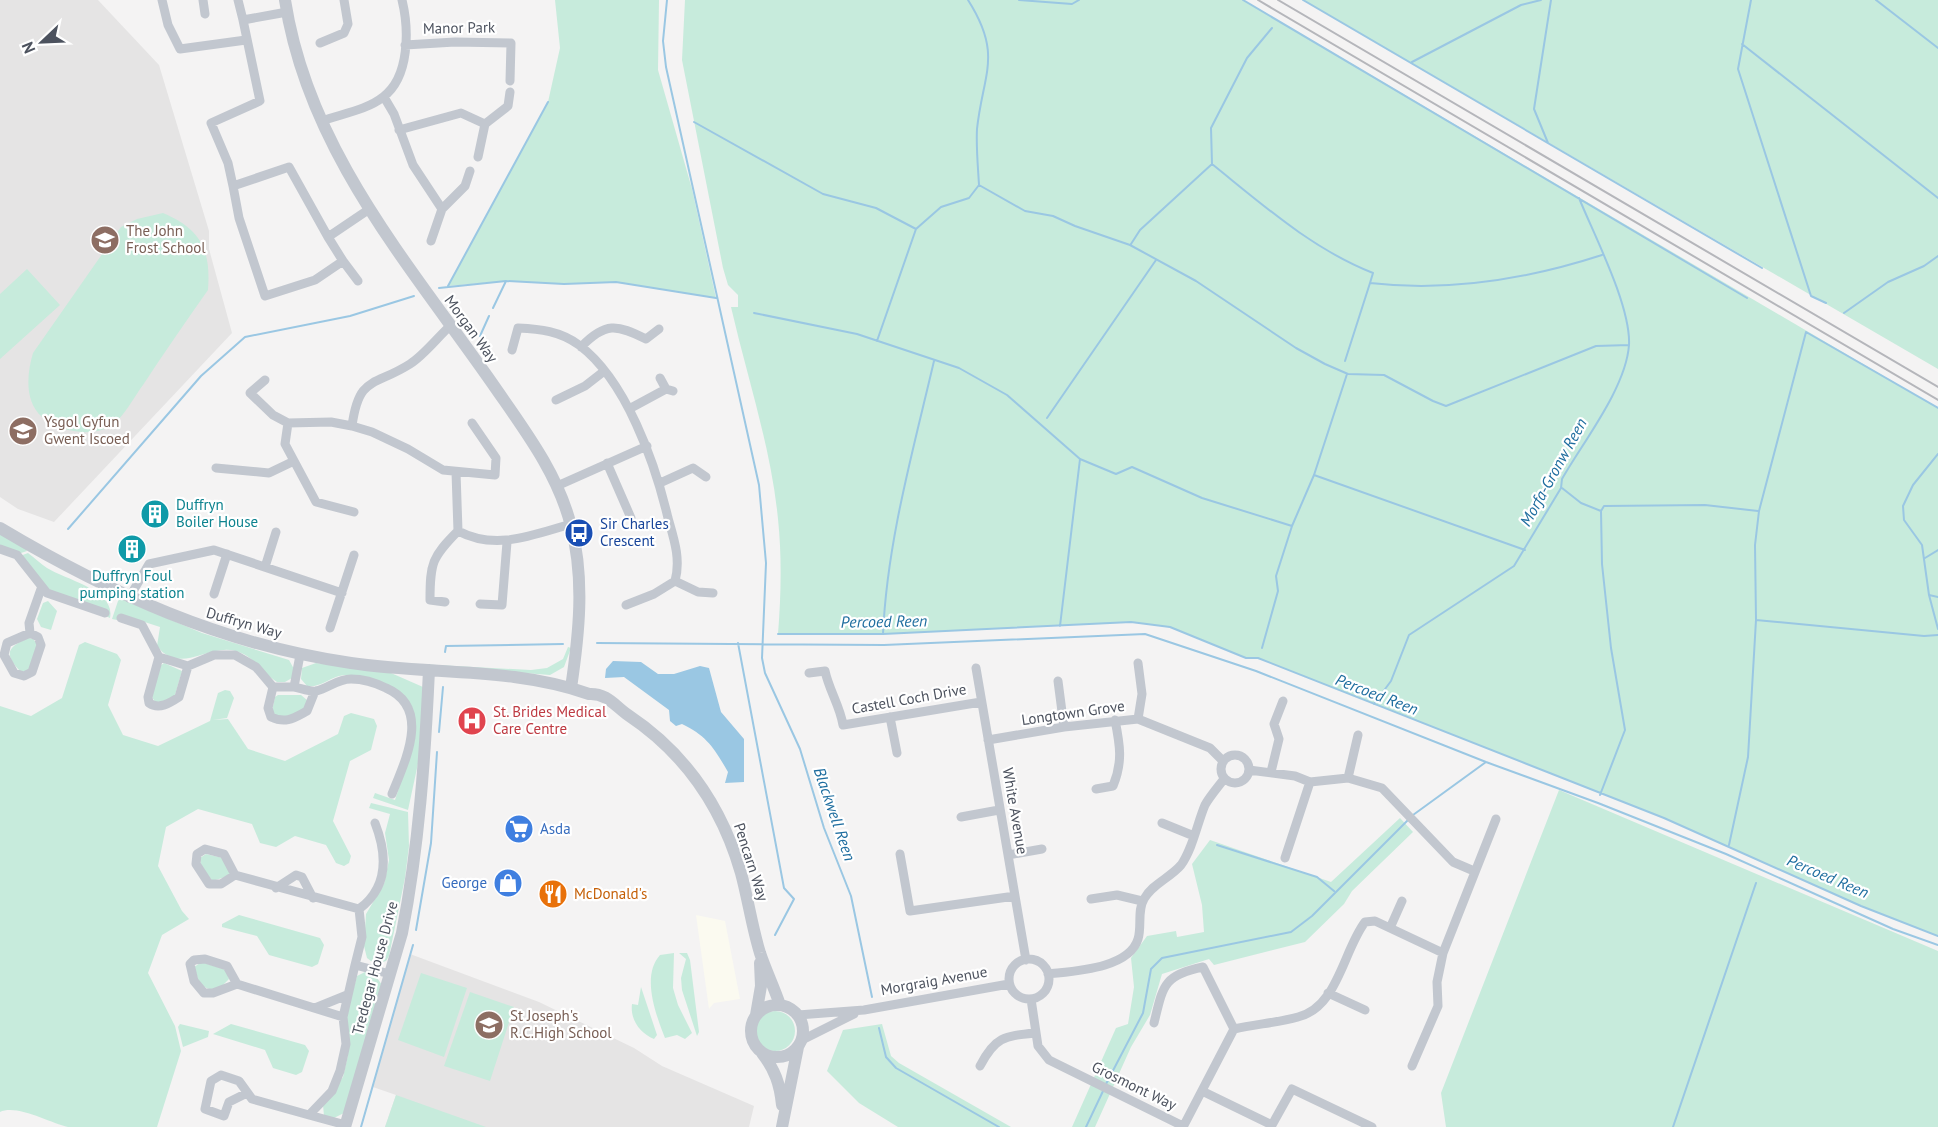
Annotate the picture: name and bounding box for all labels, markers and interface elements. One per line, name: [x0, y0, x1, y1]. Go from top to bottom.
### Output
north arrow: [12, 12, 72, 72]
street label: Manor Park: [423, 17, 496, 38]
text: N: [17, 39, 39, 57]
place label: The John Frost School: [126, 221, 206, 257]
school or university icon: The John Frost School: [89, 224, 121, 256]
street label: Morgan Way: [441, 291, 502, 366]
place label: Ysgol Gyfun Gwent Iscoed: [44, 412, 130, 448]
school or university icon: Ysgol Gyfun Gwent Iscoed: [7, 415, 39, 447]
water label: Morfa-Gronw Reen: [1515, 415, 1591, 529]
place label: Duffryn Boiler House: [176, 495, 258, 531]
building icon: Duffryn Boiler House: [139, 498, 171, 530]
place label: Sir Charles Crescent: [600, 514, 669, 550]
bus stop icon: Sir Charles Crescent: [563, 517, 595, 549]
building icon: Duffryn Foul pumping station: [116, 533, 148, 565]
place label: Duffryn Foul pumping station: [80, 566, 184, 602]
street label: Duffryn Way: [204, 603, 284, 642]
water label: Percoed Reen: [840, 610, 928, 632]
water label: Percoed Reen: [1333, 669, 1421, 719]
street label: Castell Coch Drive: [850, 679, 968, 718]
street label: Longtown Grove: [1020, 696, 1126, 729]
place label: St. Brides Medical Care Centre: [493, 702, 607, 738]
hospital icon: St. Brides Medical Care Centre: [456, 705, 488, 737]
water label: Blackwell Reen: [810, 765, 860, 863]
street label: White Avenue: [999, 766, 1032, 856]
supermarket icon: Asda: [503, 813, 535, 845]
place label: Asda: [540, 819, 571, 838]
street label: Pencarn Way: [730, 820, 773, 903]
water label: Percoed Reen: [1784, 850, 1872, 902]
shop icon: George: [492, 867, 524, 899]
place label: George: [442, 873, 487, 892]
restaurant icon: McDonald's: [537, 878, 569, 910]
place label: McDonald's: [574, 884, 647, 903]
street label: Tredegar House Drive: [348, 899, 401, 1037]
street label: Morgraig Avenue: [879, 962, 989, 999]
place label: St Joseph's R.C.High School: [510, 1006, 612, 1042]
school or university icon: St Joseph's R.C.High School: [473, 1009, 505, 1041]
street label: Grosmont Way: [1089, 1057, 1180, 1114]

